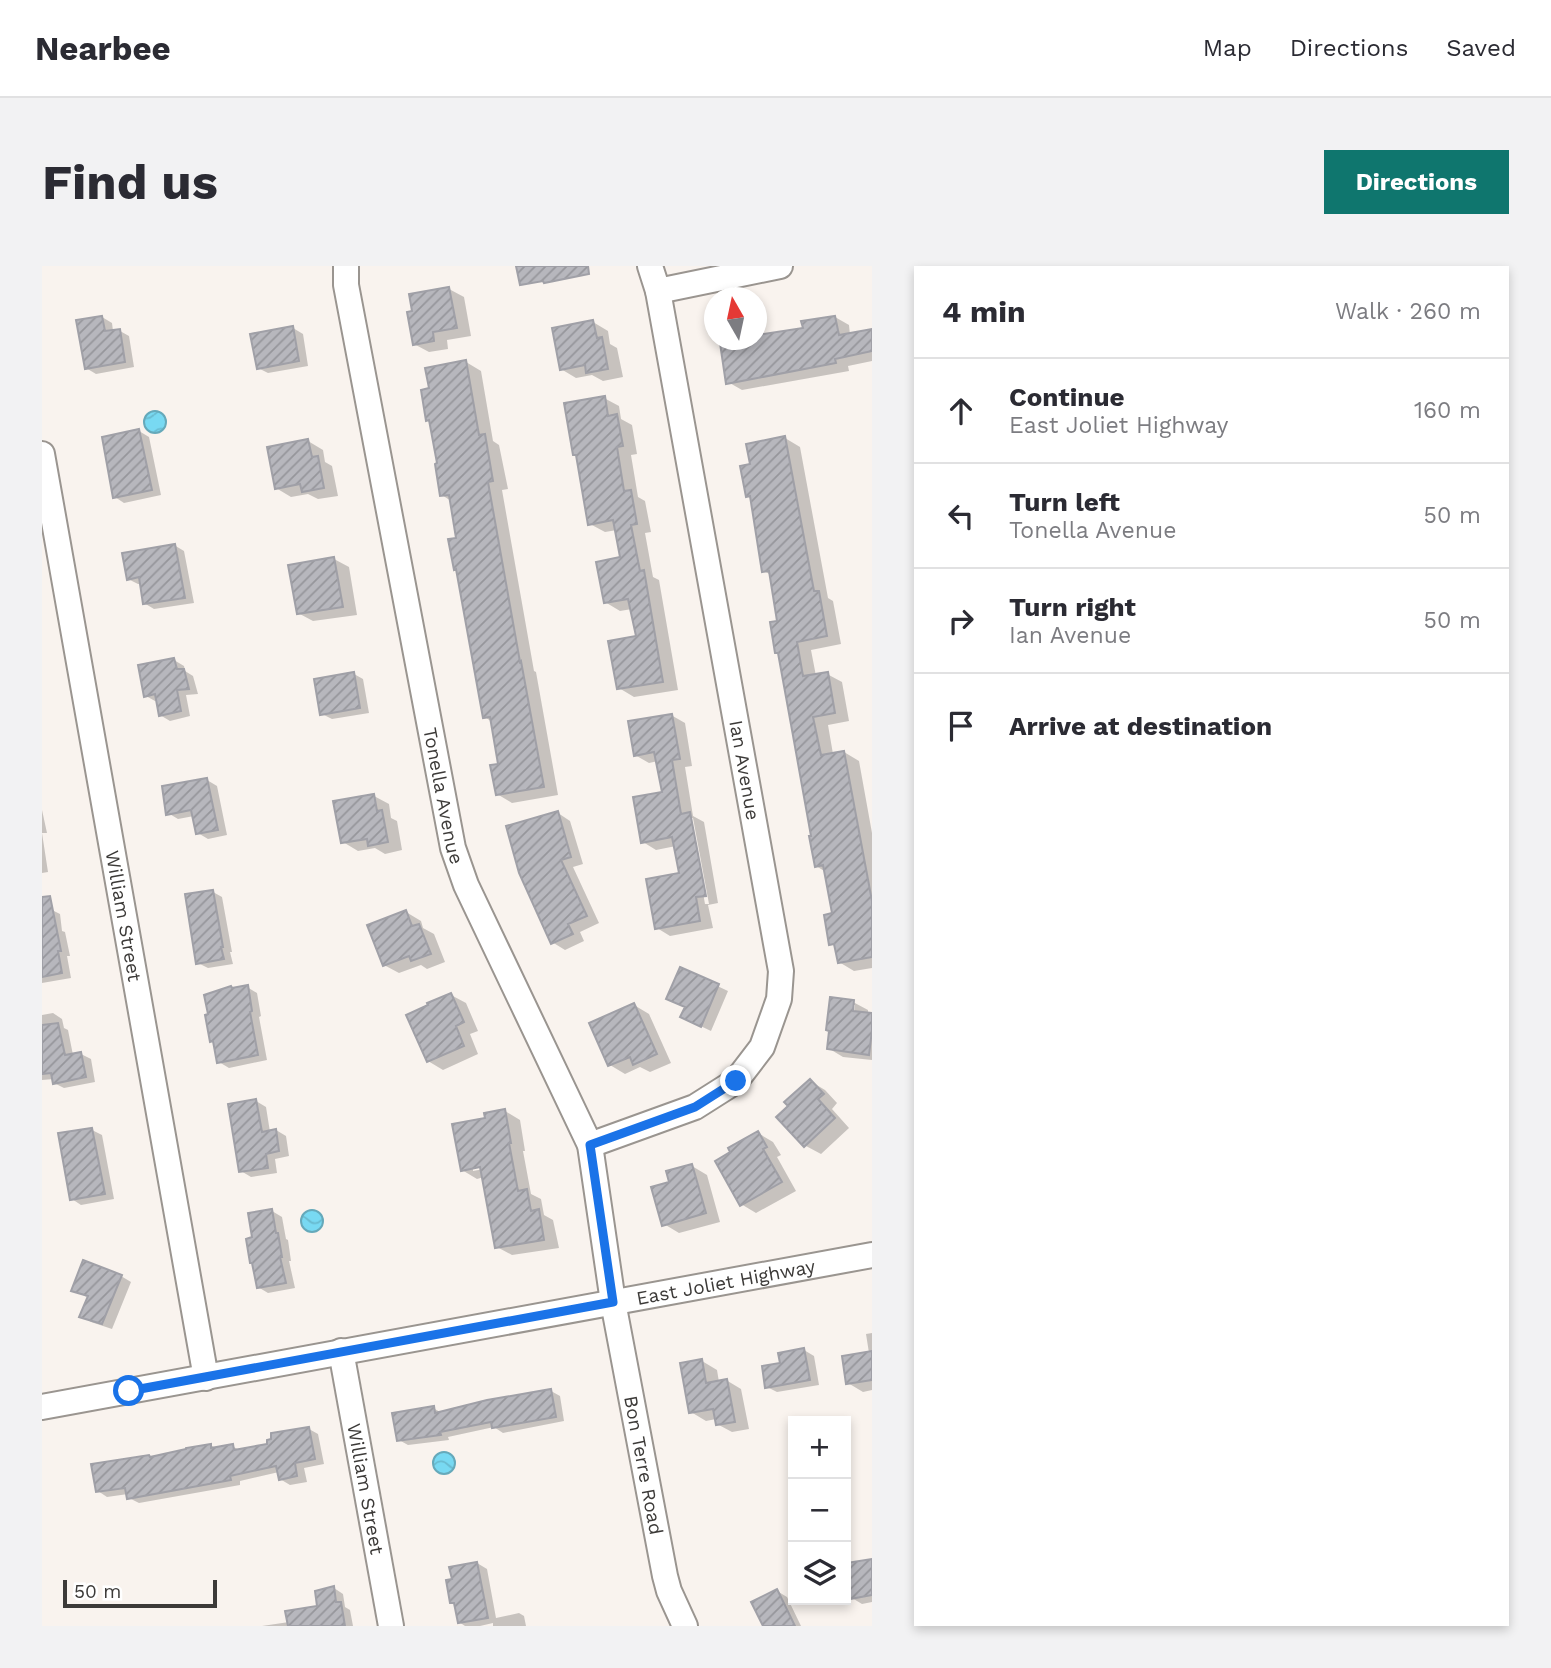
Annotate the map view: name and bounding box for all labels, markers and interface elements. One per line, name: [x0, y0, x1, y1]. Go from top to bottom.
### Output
text: Nearbee: [35, 29, 171, 68]
text: Map: [1203, 34, 1252, 62]
text: Directions: [1290, 34, 1408, 62]
text: Saved: [1446, 34, 1516, 62]
button: Directions: [1324, 150, 1509, 214]
text: Find us: [42, 153, 218, 211]
north arrow: [704, 287, 767, 350]
text: 4 min: [942, 294, 1026, 329]
text: Walk · 260 m: [1335, 298, 1481, 325]
text: Continue: [1009, 382, 1125, 412]
icon: ahead: [942, 392, 980, 430]
text: 160 m: [1414, 397, 1481, 424]
text: East Joliet Highway: [1009, 412, 1228, 439]
text: Turn left: [1009, 487, 1120, 517]
icon: left: [942, 497, 980, 535]
text: 50 m: [1424, 502, 1481, 529]
text: Tonella Avenue: [1009, 517, 1177, 544]
text: Turn right: [1009, 592, 1136, 622]
icon: right: [942, 602, 980, 640]
text: 50 m: [1424, 607, 1481, 634]
text: Ian Avenue: [1009, 622, 1131, 649]
icon: arrive: [942, 707, 980, 745]
text: Arrive at destination: [1009, 711, 1272, 741]
street label: Ian Avenue: [724, 718, 765, 822]
street label: Tonella Avenue: [418, 726, 469, 867]
street label: William Street: [101, 849, 146, 983]
route end: [720, 1065, 751, 1096]
street label: East Joliet Highway: [634, 1255, 817, 1310]
route start: [113, 1375, 144, 1406]
street label: Bon Terre Road: [619, 1394, 668, 1537]
map controls: [788, 1416, 851, 1605]
button: +: [788, 1416, 851, 1479]
street label: William Street: [342, 1422, 389, 1556]
button: −: [788, 1479, 851, 1542]
button: layers: [788, 1542, 851, 1605]
scale bar: [63, 1577, 217, 1609]
text: 50 m: [74, 1580, 121, 1603]

